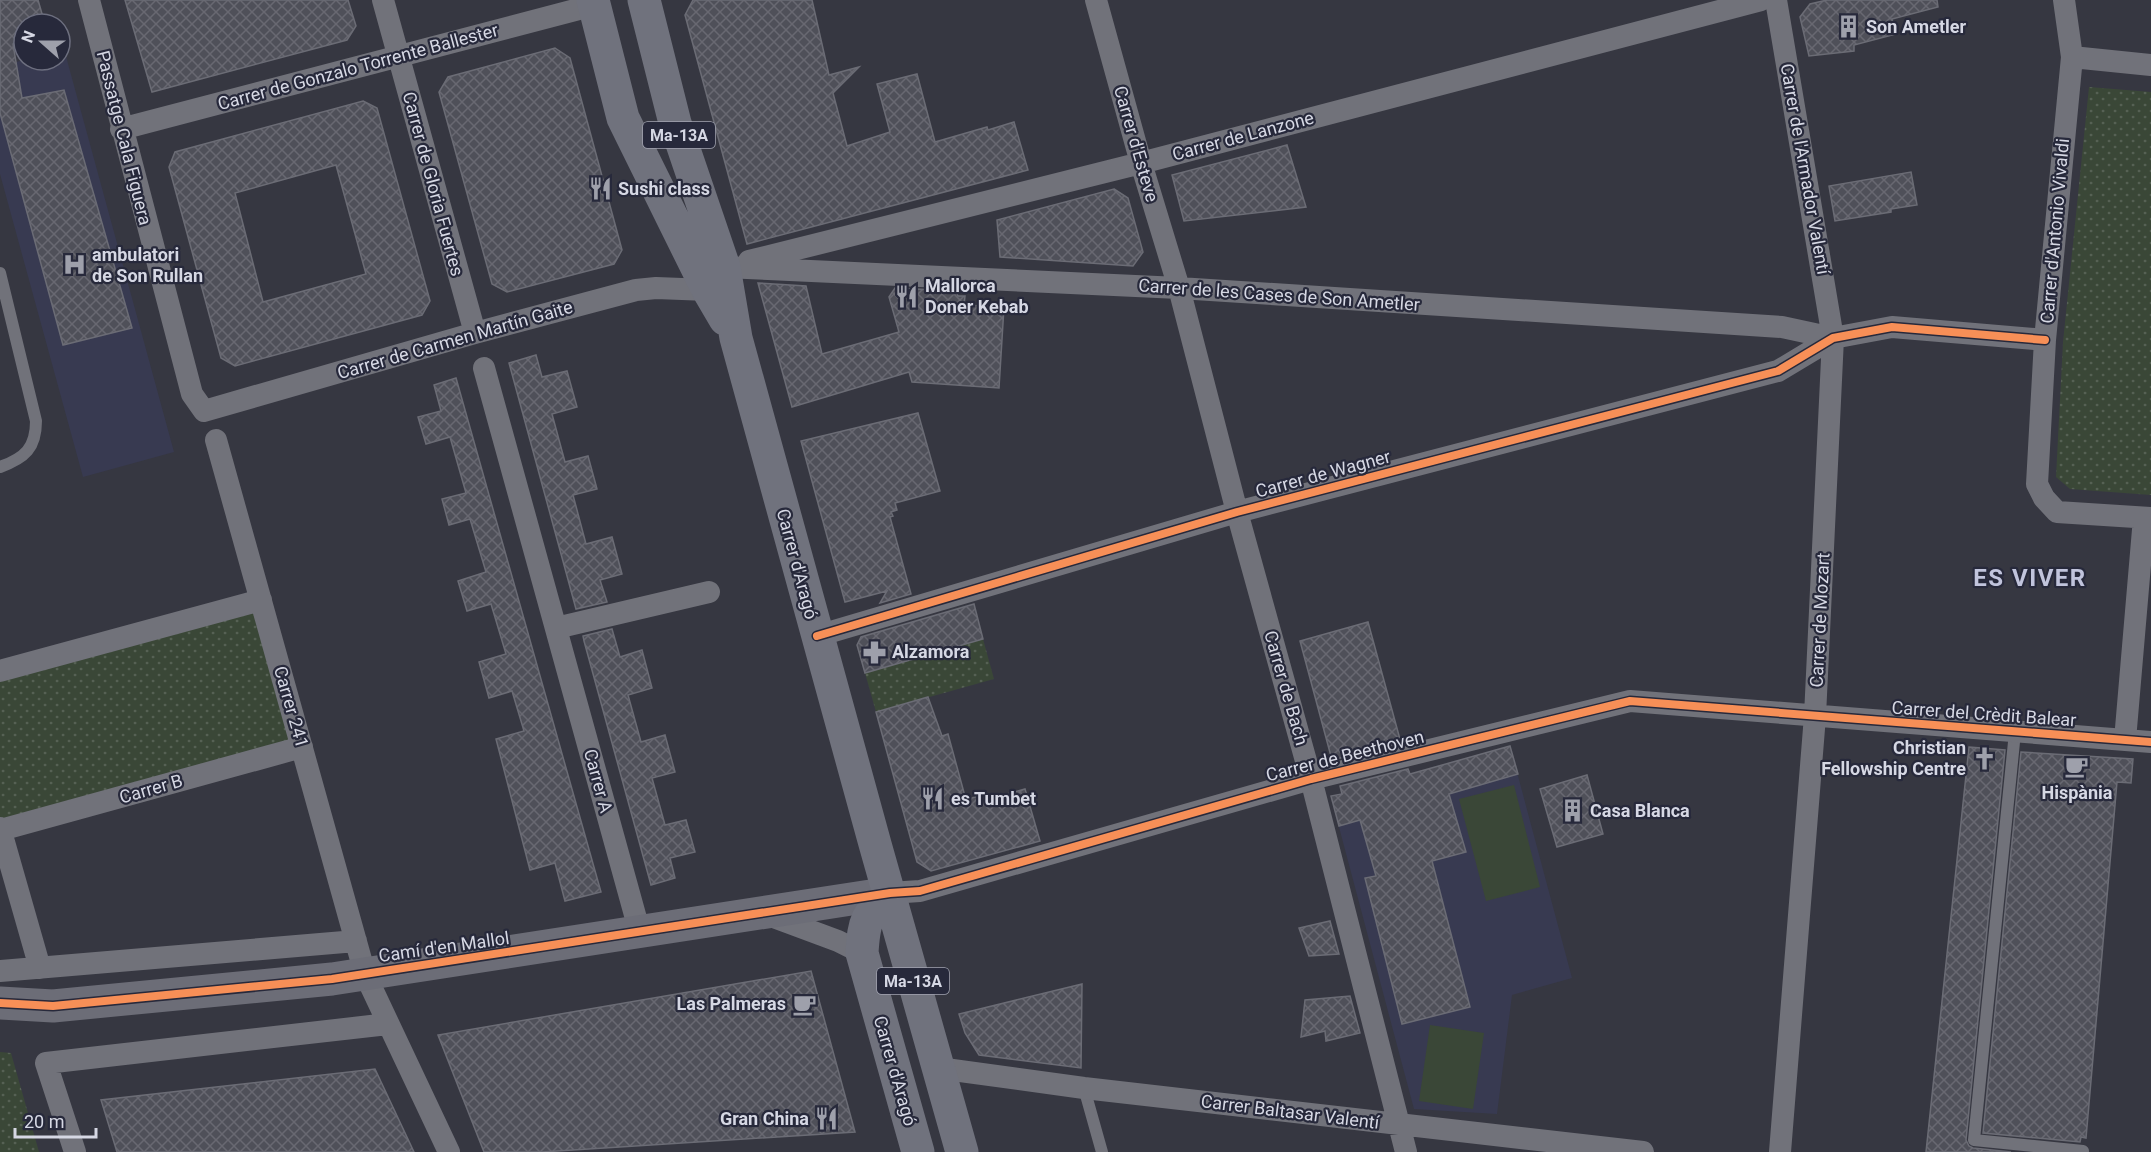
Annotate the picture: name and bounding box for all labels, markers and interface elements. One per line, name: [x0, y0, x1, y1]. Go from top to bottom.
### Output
north arrow: [12, 12, 72, 72]
building icon: Son Ametler: [1835, 14, 1861, 40]
place label: Son Ametler: [1866, 16, 1967, 37]
street label: Carrer de Gonzalo Torrente Ballester: [215, 19, 500, 114]
text: N: [18, 28, 39, 45]
street label: Passatge Cala Figuera: [93, 48, 156, 227]
street label: Carrer de l'Armador Valentí: [1777, 62, 1834, 277]
street label: Carrer d'Esteve: [1110, 83, 1163, 204]
street label: Carrer de Gloria Fuertes: [399, 89, 468, 278]
street label: Carrer de Lanzone: [1170, 107, 1316, 165]
road number: Ma-13A: [643, 122, 715, 148]
street label: Carrer d'Antonio Vivaldi: [2036, 138, 2073, 324]
restaurant icon: Sushi class: [587, 176, 613, 202]
place label: Sushi class: [618, 178, 710, 199]
place label: ambulatori de Son Rullan: [92, 244, 203, 286]
hospital icon: ambulatori de Son Rullan: [61, 252, 87, 278]
street label: Carrer de les Cases de Son Ametler: [1138, 274, 1420, 315]
place label: Mallorca Doner Kebab: [925, 275, 1029, 317]
restaurant icon: Mallorca Doner Kebab: [894, 283, 920, 309]
street label: Carrer de Carmen Martín Gaite: [335, 296, 575, 383]
street label: Carrer de Wagner: [1253, 445, 1393, 502]
street label: Carrer d'Aragó: [773, 506, 822, 621]
street label: Carrer de Mozart: [1805, 552, 1834, 688]
district label: ES VIVER: [1973, 564, 2087, 592]
street label: Carrer de Bach: [1260, 628, 1313, 748]
pharmacy icon: Alzamora: [861, 639, 887, 665]
place label: Alzamora: [892, 641, 970, 662]
street label: Carrer 241: [270, 664, 313, 750]
street label: Carrer del Crèdit Balear: [1891, 697, 2077, 730]
street label: Carrer de Beethoven: [1264, 726, 1426, 785]
place label: Christian Fellowship Centre: [1821, 737, 1966, 779]
church icon: Christian Fellowship Centre: [1971, 745, 1997, 771]
street label: Carrer A: [580, 747, 617, 815]
cafe icon: Hispània: [2064, 754, 2090, 780]
street label: Carrer B: [117, 769, 185, 808]
place label: Hispània: [2042, 782, 2113, 803]
restaurant icon: es Tumbet: [920, 786, 946, 812]
place label: es Tumbet: [951, 788, 1036, 809]
building icon: Casa Blanca: [1559, 798, 1585, 824]
place label: Casa Blanca: [1590, 800, 1690, 821]
street label: Camí d'en Mallol: [377, 927, 511, 966]
road number: Ma-13A: [877, 968, 949, 994]
cafe icon: Las Palmeras: [791, 991, 817, 1017]
place label: Las Palmeras: [677, 993, 786, 1014]
street label: Carrer d'Aragó: [870, 1013, 921, 1128]
street label: Carrer Baltasar Valentí: [1200, 1090, 1381, 1133]
scale bar: [15, 1101, 96, 1139]
restaurant icon: Gran China: [814, 1106, 840, 1132]
place label: Gran China: [720, 1108, 809, 1129]
text: 20 m: [24, 1111, 64, 1132]

